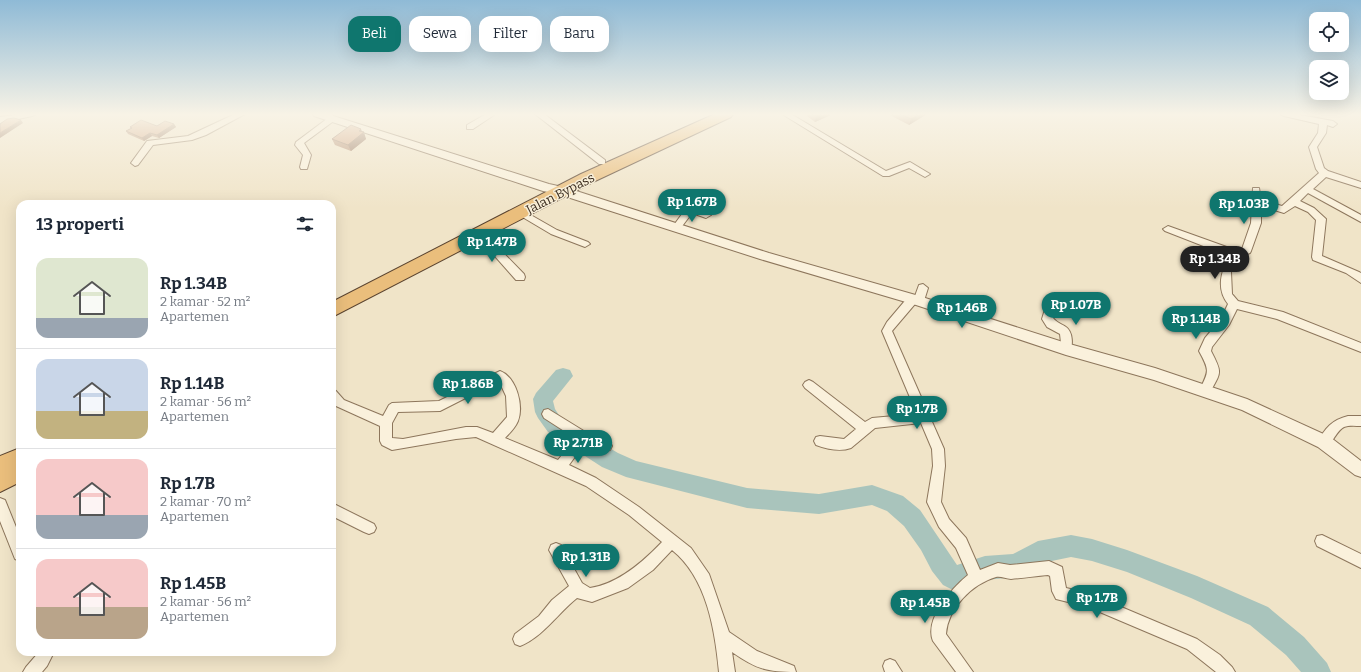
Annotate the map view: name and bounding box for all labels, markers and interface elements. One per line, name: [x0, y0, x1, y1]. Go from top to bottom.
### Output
map controls: [1309, 12, 1349, 100]
button: locate: [1309, 12, 1349, 52]
chip: Beli: [348, 16, 401, 52]
chip: Sewa: [409, 16, 471, 52]
chip: Filter: [479, 16, 542, 52]
chip: Baru: [550, 16, 609, 52]
button: layers: [1309, 60, 1349, 100]
street label: Jalan Bypass: [523, 170, 597, 218]
pin: Rp 1.67B: [651, 189, 733, 223]
pin: Rp 1.03B: [1203, 191, 1285, 225]
text: Rp 1.67B: [667, 194, 717, 209]
text: Rp 1.03B: [1219, 196, 1269, 211]
icon: filters: [294, 213, 316, 235]
text: 13 properti: [36, 214, 124, 235]
pin: Rp 1.47B: [451, 229, 533, 263]
text: Rp 1.47B: [467, 234, 517, 249]
pin: Rp 1.34B: [1174, 246, 1256, 280]
text: Rp 1.34B: [1189, 251, 1241, 266]
text: Rp 1.34B: [160, 273, 227, 294]
icon: home: [68, 274, 116, 322]
pin: Rp 1.07B: [1035, 292, 1117, 326]
text: 2 kamar · 52 m²: [160, 294, 250, 309]
pin: Rp 1.46B: [921, 295, 1003, 329]
text: Rp 1.07B: [1051, 297, 1101, 312]
text: Rp 1.46B: [936, 300, 988, 315]
pin: Rp 1.14B: [1155, 306, 1237, 340]
text: Apartemen: [160, 309, 229, 324]
text: Rp 1.14B: [1171, 311, 1221, 326]
pin: Rp 1.86B: [427, 371, 509, 405]
text: Rp 1.14B: [160, 373, 224, 394]
icon: home: [68, 375, 116, 423]
text: Rp 1.86B: [442, 376, 494, 391]
text: 2 kamar · 56 m²: [160, 394, 251, 409]
pin: Rp 1.7B: [880, 396, 954, 430]
text: Rp 1.7B: [896, 401, 938, 416]
text: Apartemen: [160, 409, 229, 424]
pin: Rp 2.71B: [537, 430, 619, 464]
text: Rp 2.71B: [553, 435, 603, 450]
text: Rp 1.7B: [160, 473, 215, 494]
icon: home: [68, 475, 116, 523]
text: 2 kamar · 70 m²: [160, 494, 251, 509]
text: Apartemen: [160, 509, 229, 524]
pin: Rp 1.31B: [545, 544, 627, 578]
text: Rp 1.31B: [561, 549, 611, 564]
text: Rp 1.45B: [160, 573, 226, 594]
icon: home: [68, 575, 116, 623]
pin: Rp 1.7B: [1060, 585, 1134, 619]
pin: Rp 1.45B: [884, 590, 966, 624]
text: Rp 1.7B: [1076, 590, 1118, 605]
text: 2 kamar · 56 m²: [160, 594, 251, 609]
text: Rp 1.45B: [900, 595, 950, 610]
text: Apartemen: [160, 609, 229, 624]

